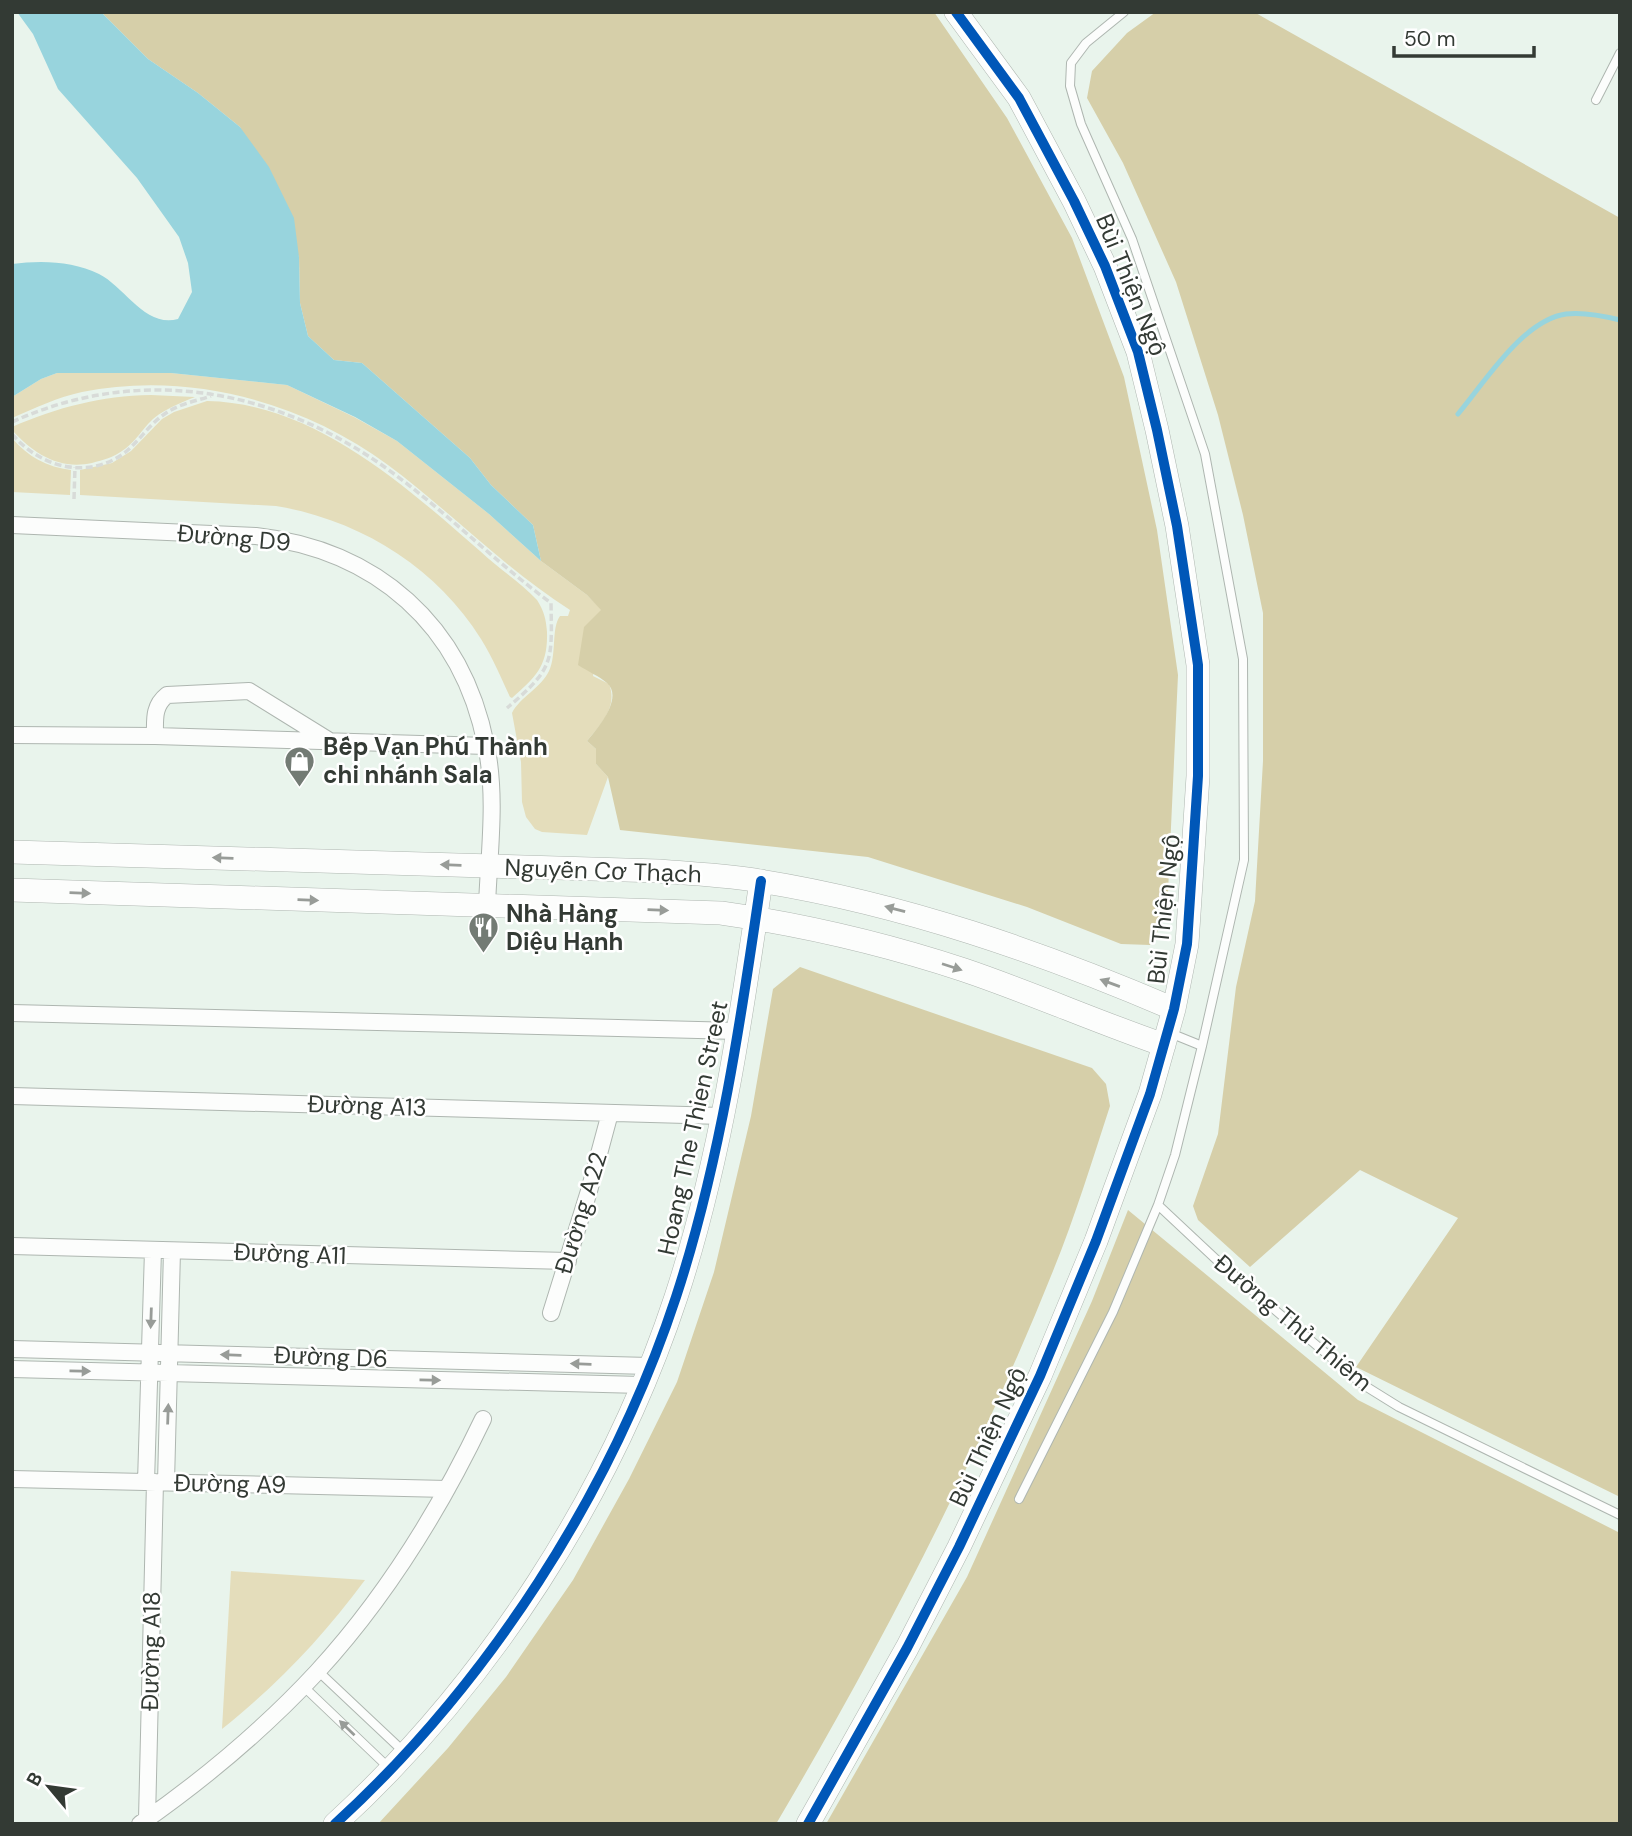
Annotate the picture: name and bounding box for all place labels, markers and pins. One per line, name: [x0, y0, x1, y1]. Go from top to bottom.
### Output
place label: Bếp Vạn Phú Thành chi nhánh Sala: [323, 731, 548, 790]
shop icon: Bếp Vạn Phú Thành chi nhánh Sala: [283, 744, 317, 788]
place label: Nhà Hàng Diệu Hạnh: [506, 898, 623, 957]
restaurant icon: Nhà Hàng Diệu Hạnh: [466, 911, 500, 955]

